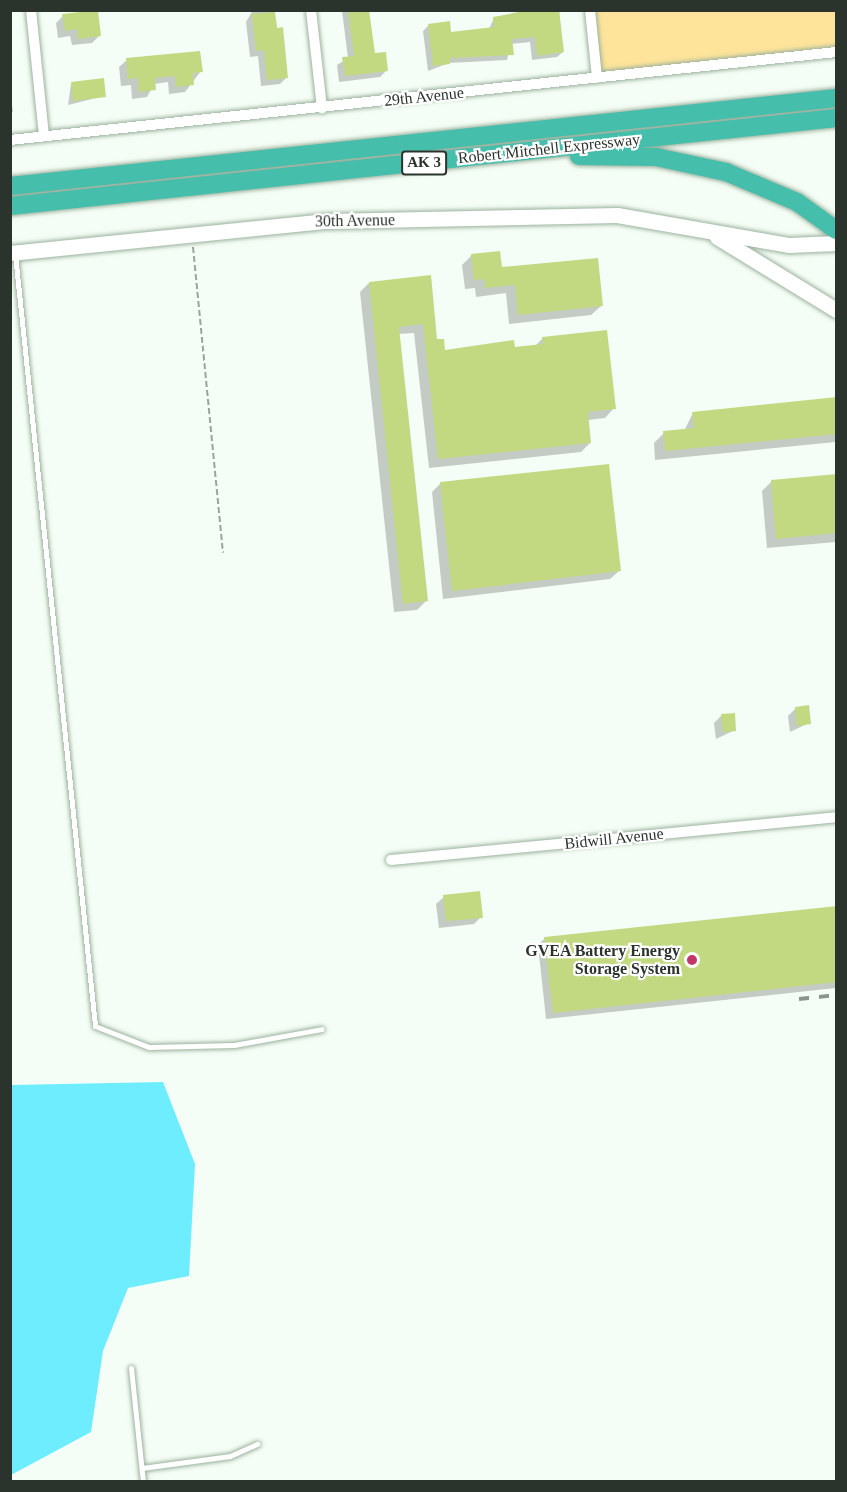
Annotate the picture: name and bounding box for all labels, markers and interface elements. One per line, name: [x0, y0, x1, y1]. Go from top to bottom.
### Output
street label: 29th Avenue: [383, 83, 465, 111]
street label: Robert Mitchell Expressway: [457, 130, 641, 168]
road number: AK 3: [400, 151, 448, 175]
street label: 30th Avenue: [314, 211, 396, 231]
street label: Bidwill Avenue: [563, 824, 665, 854]
place label: GVEA Battery Energy Storage System: [524, 941, 680, 979]
marker: GVEA Battery Energy Storage System: [685, 953, 699, 967]

